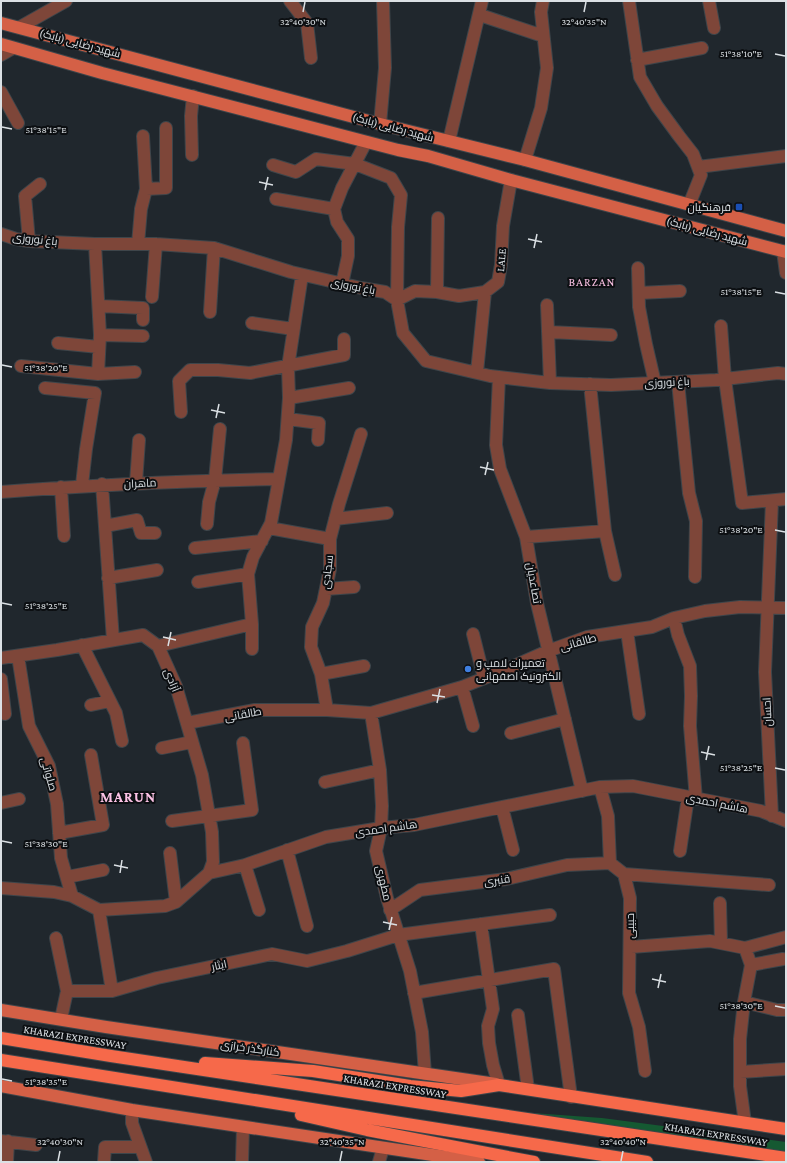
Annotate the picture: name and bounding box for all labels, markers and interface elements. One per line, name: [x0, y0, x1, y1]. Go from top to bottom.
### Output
text: 32°40'30"N: [280, 16, 326, 27]
text: 32°40'35"N: [561, 16, 607, 27]
street label: شهید رضایی (بابک): [38, 26, 122, 61]
text: 51°38'10"E: [720, 48, 763, 59]
street label: شهید رضایی (بابک): [351, 110, 435, 145]
text: 51°38'15"E: [25, 124, 67, 135]
place label: فرهنگیان: [687, 201, 731, 214]
marker: فرهنگیان: [734, 202, 744, 212]
street label: شهید رضایی (بابک): [665, 214, 749, 249]
street label: باغ نوروزی: [12, 231, 58, 249]
street label: LALE: [494, 248, 508, 272]
district label: BARZAN: [569, 275, 615, 289]
street label: باغ نوروزی: [329, 276, 376, 298]
text: 51°38'15"E: [720, 286, 762, 297]
text: 51°38'20"E: [24, 362, 68, 373]
street label: باغ نوروزی: [644, 375, 690, 391]
street label: ماهران: [123, 476, 157, 491]
text: 51°38'20"E: [719, 524, 763, 535]
street label: سجادی: [319, 554, 336, 590]
street label: تصاعدیان: [524, 562, 544, 605]
text: 51°38'25"E: [25, 600, 68, 611]
street label: طالقانی: [558, 631, 598, 654]
place label: تعمیرات لامپ و الکترونیک اصفهانی: [476, 657, 561, 683]
marker: تعمیرات لامپ و الکترونیک اصفهانی: [463, 664, 473, 674]
street label: آزادی: [161, 667, 182, 694]
street label: احسان: [760, 697, 775, 727]
street label: طالقانی: [224, 705, 263, 724]
street label: صلواتی: [38, 756, 60, 792]
text: 51°38'25"E: [720, 762, 763, 773]
district label: MARUN: [100, 789, 156, 805]
street label: هاشم احمدی: [685, 791, 749, 817]
street label: هاشم احمدی: [354, 818, 418, 840]
text: 51°38'30"E: [24, 838, 68, 849]
street label: مطهری: [373, 864, 394, 902]
street label: قنبری: [483, 872, 511, 889]
street label: حبیبی: [624, 913, 637, 939]
street label: ایثار: [209, 958, 228, 974]
text: 51°38'30"E: [719, 1000, 763, 1011]
street label: KHARAZI EXPRESSWAY: [23, 1023, 128, 1051]
street label: کنارگذر خرازی: [219, 1038, 280, 1059]
street label: KHARAZI EXPRESSWAY: [343, 1072, 448, 1100]
text: 51°38'35"E: [25, 1076, 68, 1087]
street label: KHARAZI EXPRESSWAY: [664, 1120, 769, 1148]
text: 32°40'30"N: [37, 1136, 83, 1147]
text: 32°40'35"N: [319, 1136, 365, 1147]
text: 32°40'40"N: [600, 1136, 646, 1147]

